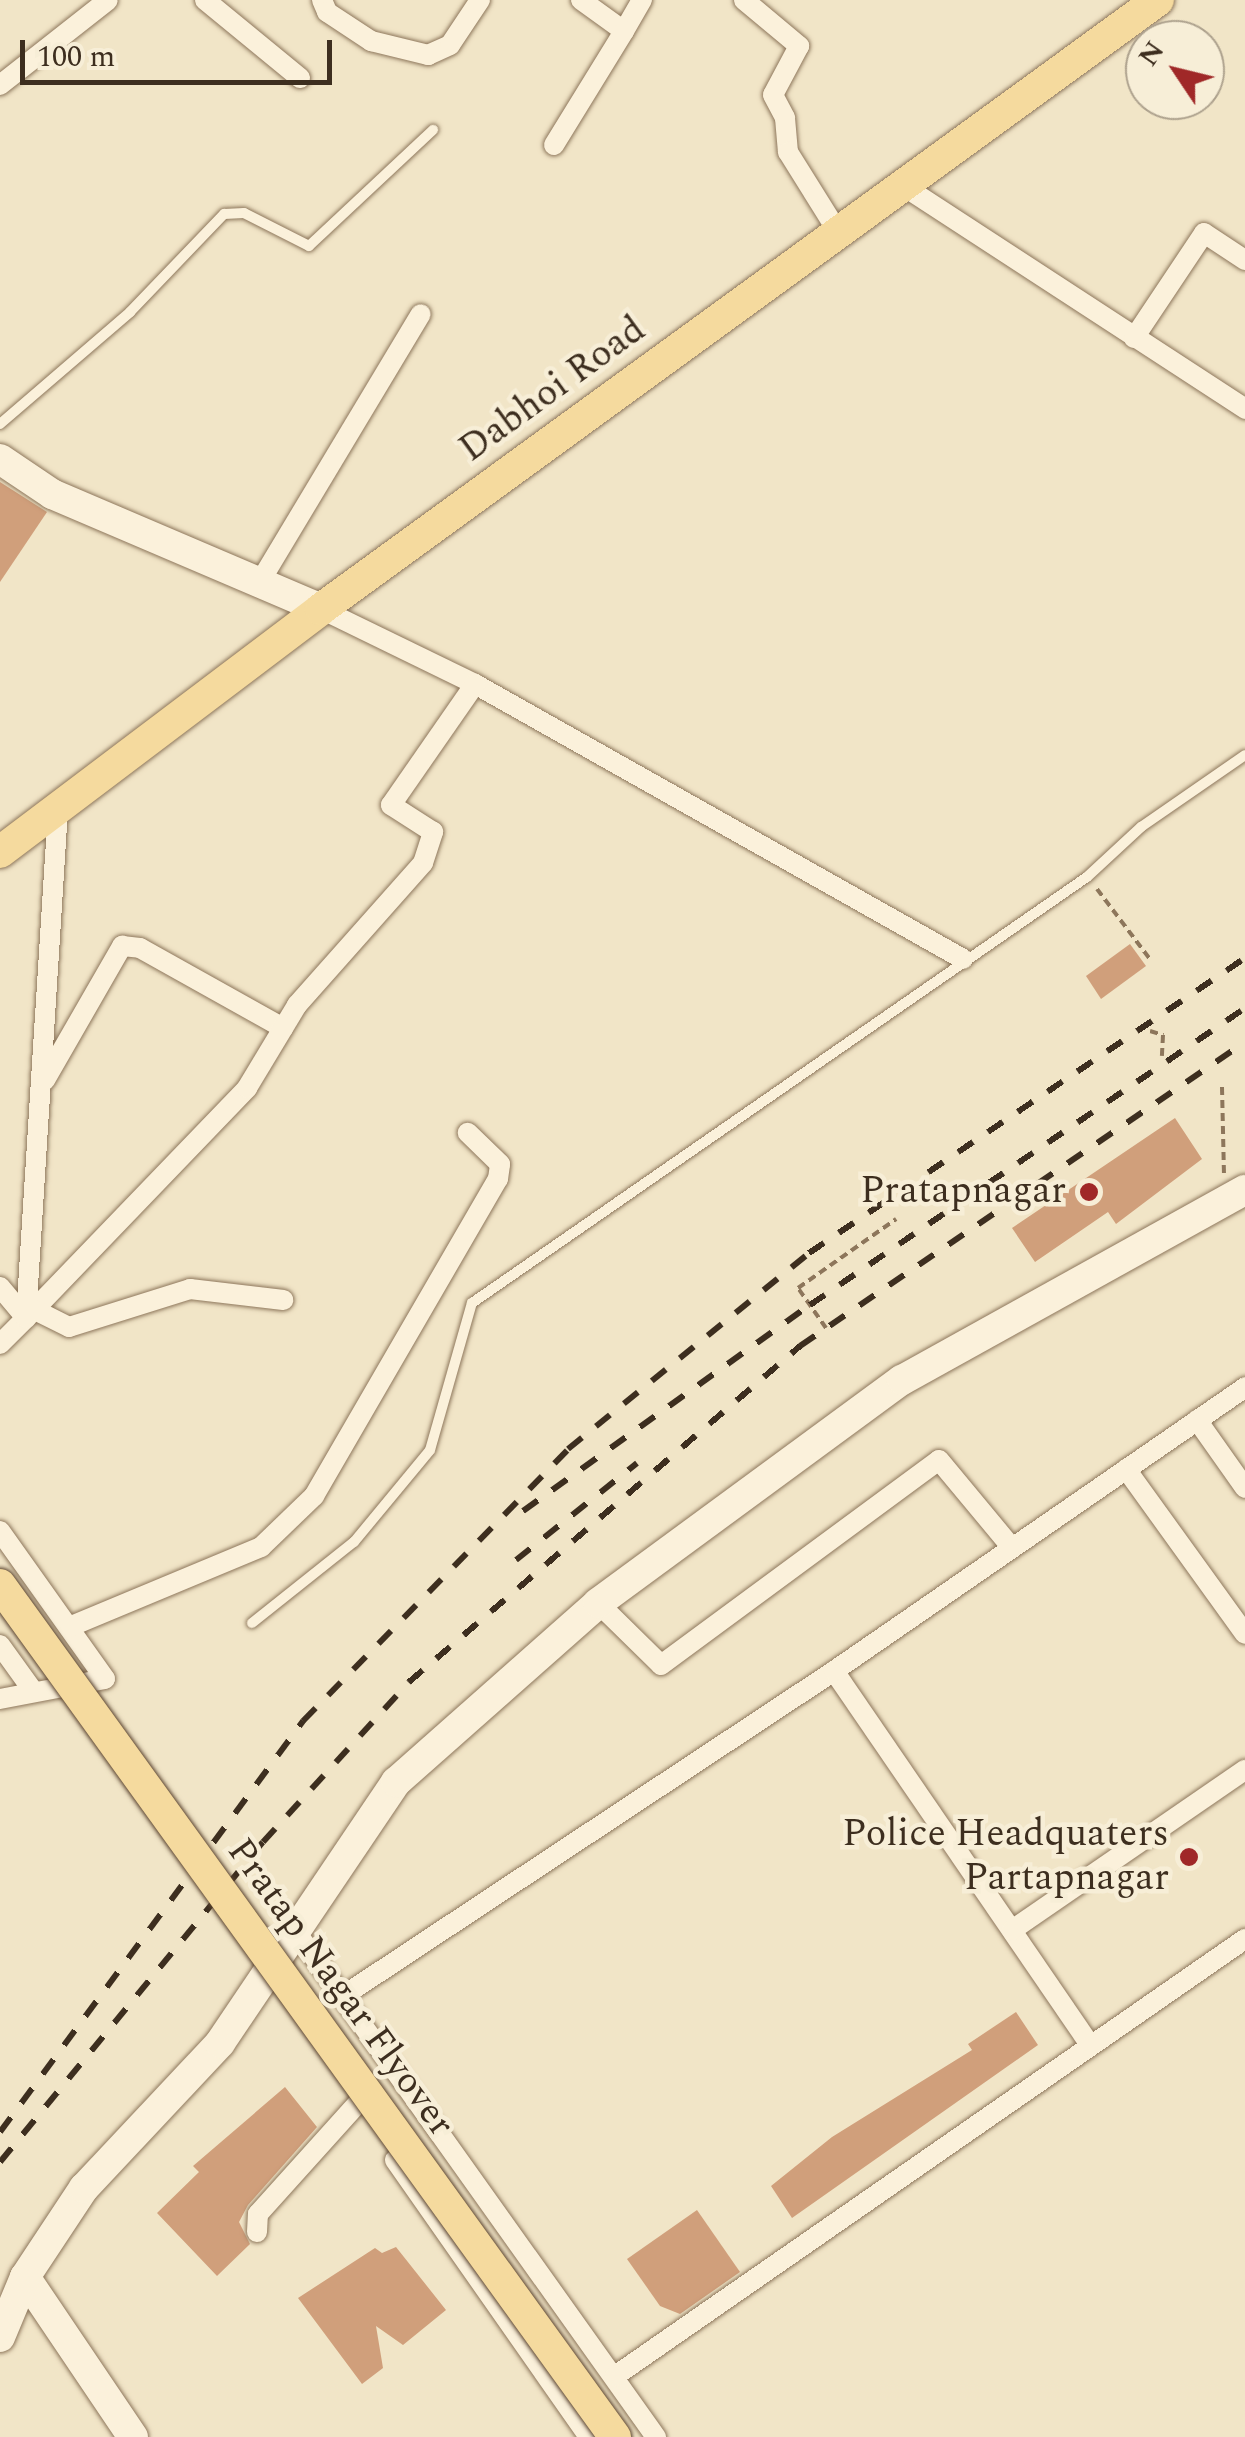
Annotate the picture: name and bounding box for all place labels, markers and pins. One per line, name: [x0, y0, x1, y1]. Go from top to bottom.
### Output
place label: Pratapnagar: [860, 1169, 1066, 1215]
marker: Pratapnagar: [1076, 1179, 1102, 1205]
place label: Police Headquaters Partapnagar: [842, 1812, 1169, 1902]
marker: Police Headquaters Partapnagar: [1178, 1846, 1200, 1868]

